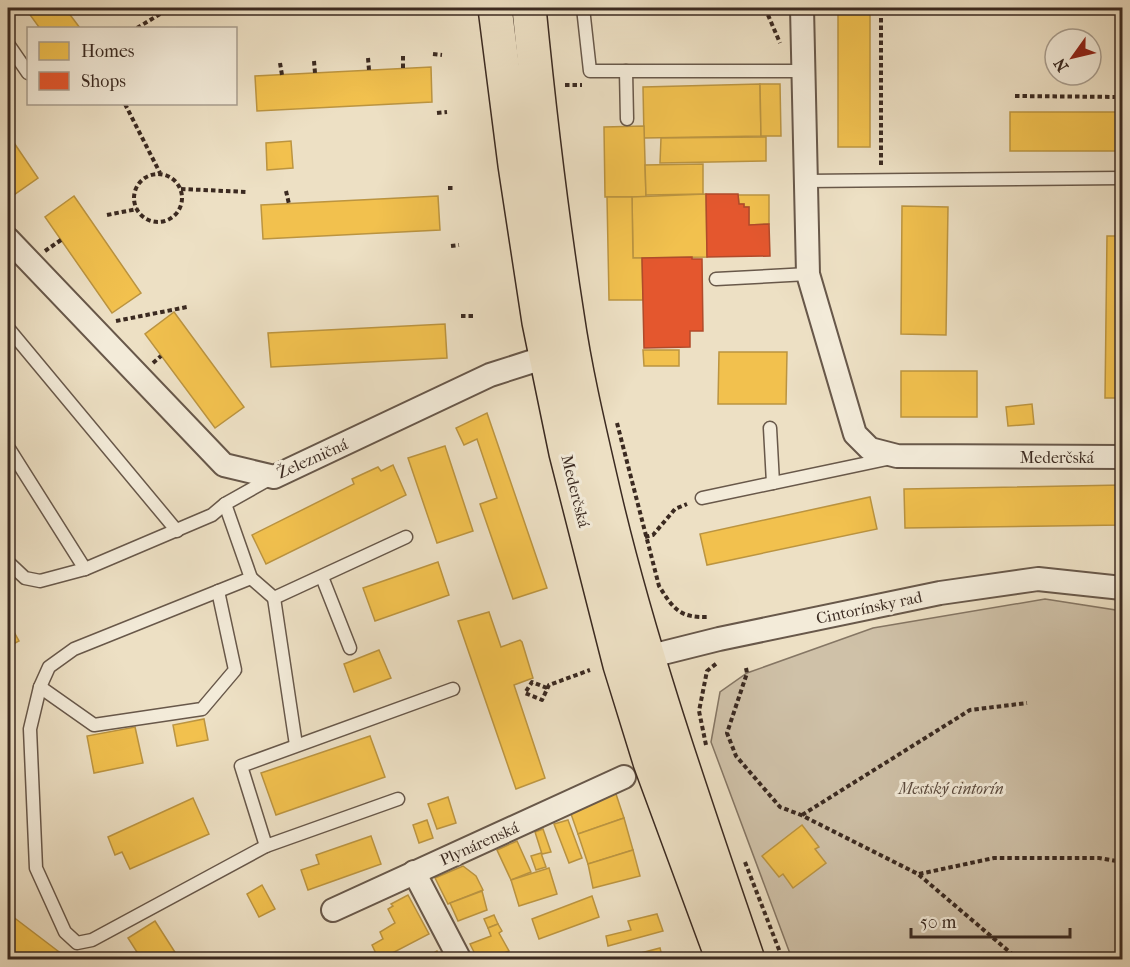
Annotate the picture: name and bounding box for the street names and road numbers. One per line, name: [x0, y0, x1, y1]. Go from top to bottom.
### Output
street label: Železničná: [273, 433, 351, 483]
street label: Mederčská: [1020, 448, 1095, 467]
street label: Mederčská: [557, 453, 594, 530]
street label: Cintorínsky rad: [814, 587, 924, 628]
street label: Plynárenská: [437, 817, 522, 869]

